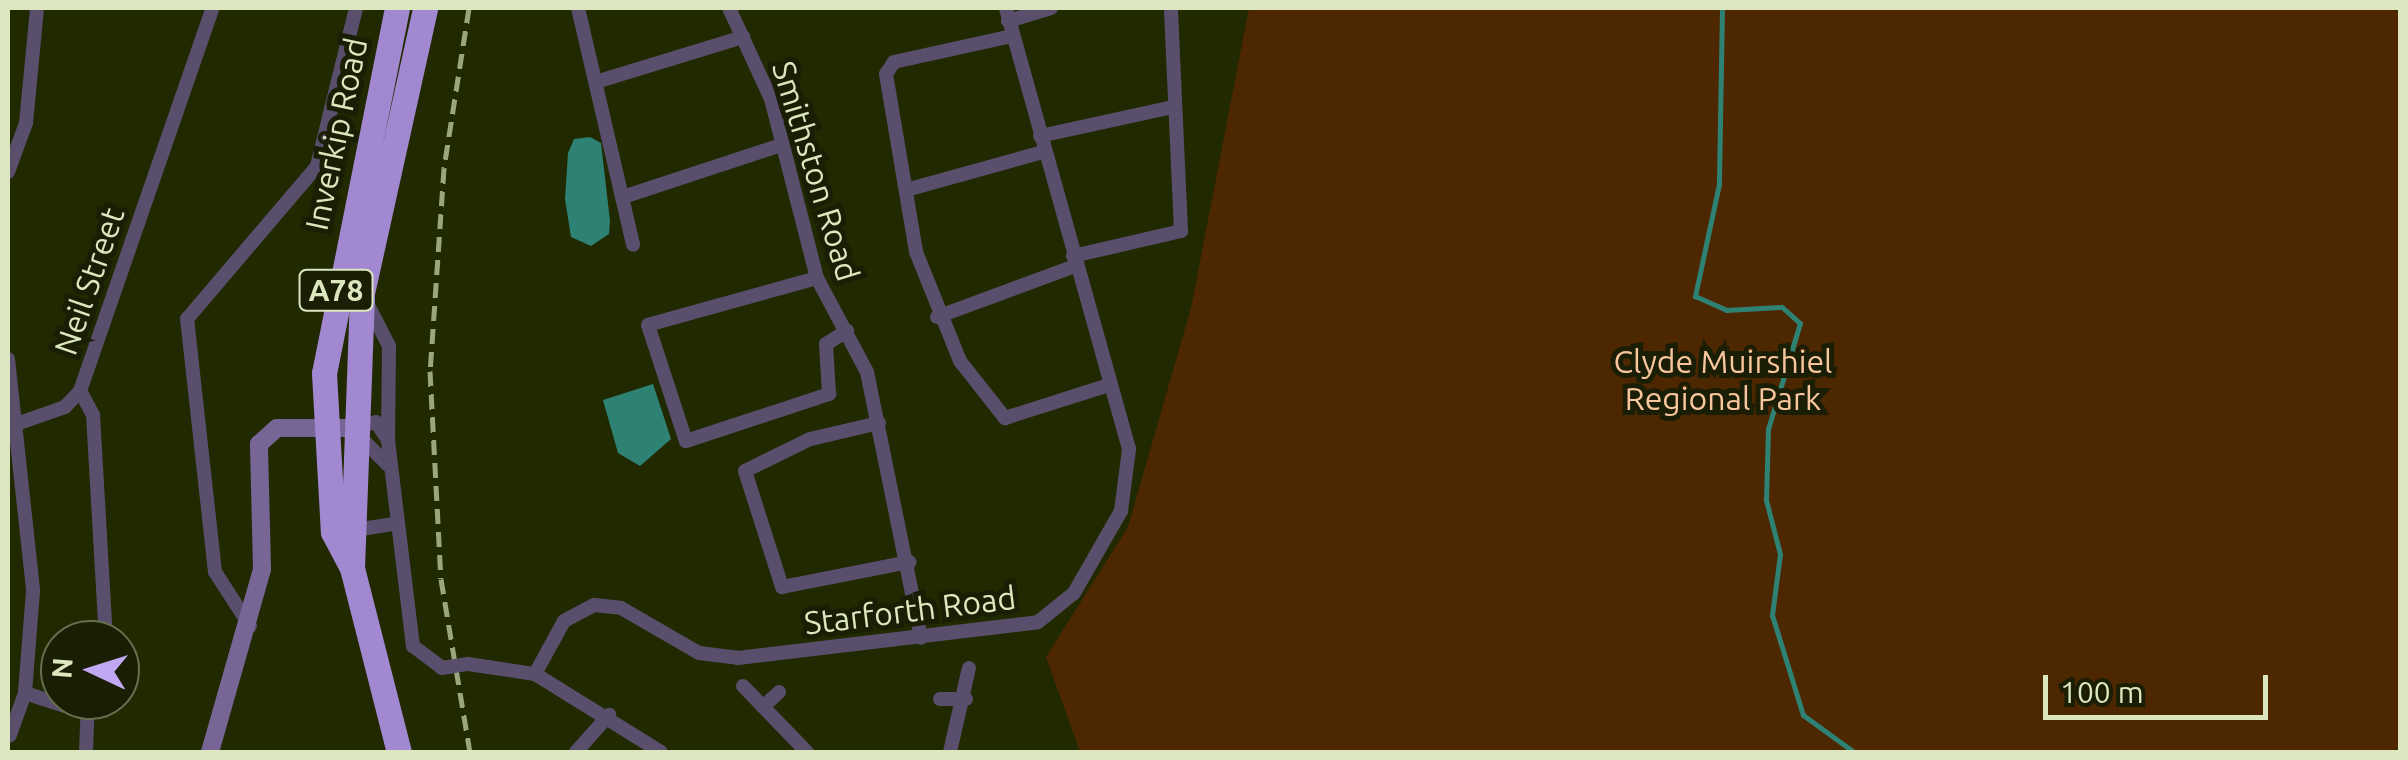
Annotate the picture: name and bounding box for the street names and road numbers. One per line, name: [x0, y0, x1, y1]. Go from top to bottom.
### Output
street label: Inverkip Road: [297, 34, 375, 234]
street label: Smithston Road: [764, 57, 868, 285]
street label: Neil Street: [46, 202, 132, 360]
road number: A78: [298, 265, 374, 315]
street label: Starforth Road: [802, 578, 1018, 642]

